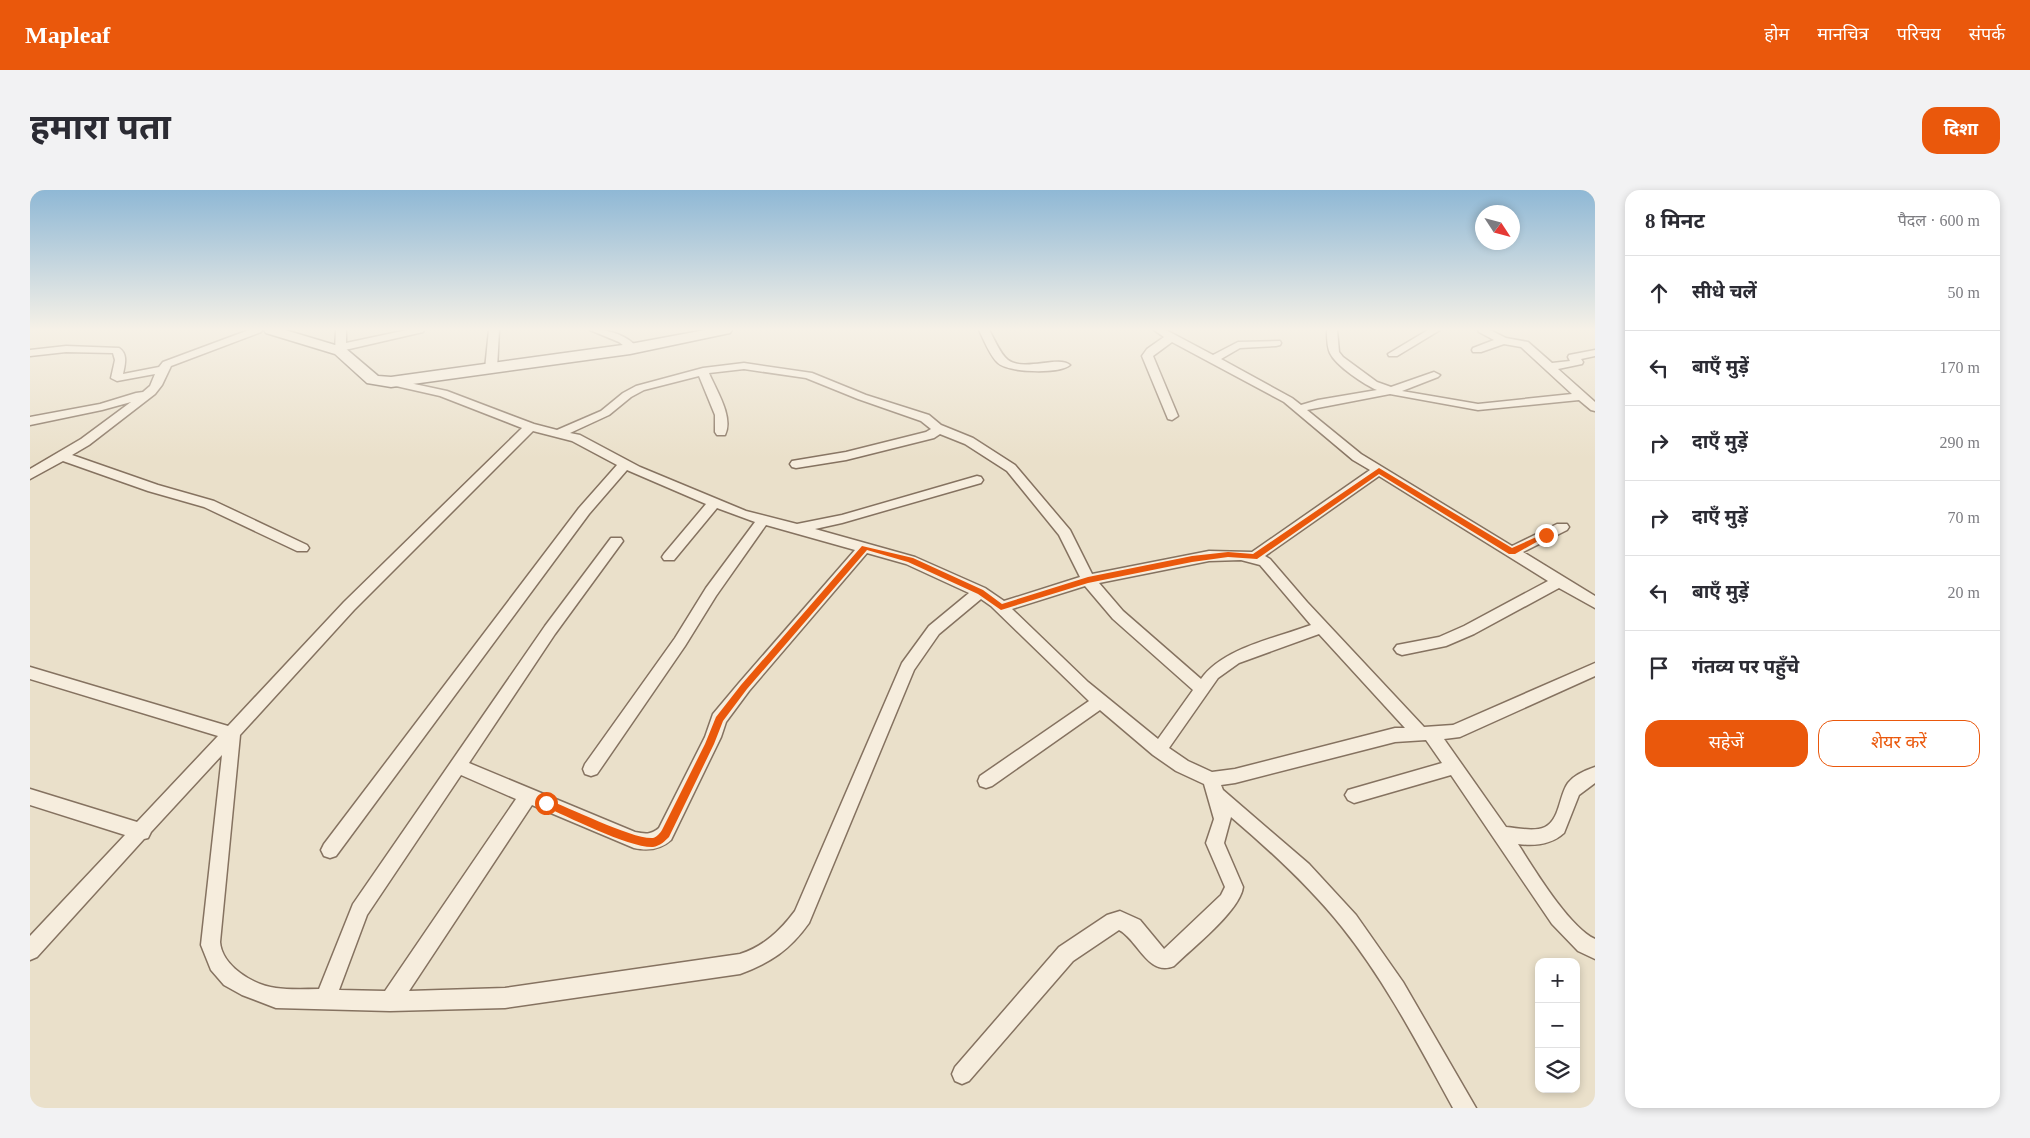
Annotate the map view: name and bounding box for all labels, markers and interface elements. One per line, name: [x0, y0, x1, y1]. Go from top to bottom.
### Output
text: Mapleaf: [25, 22, 110, 48]
text: होम: [1764, 24, 1789, 44]
text: मानचित्र: [1817, 24, 1869, 44]
text: परिचय: [1897, 24, 1941, 44]
text: संपर्क: [1969, 24, 2005, 44]
button: दिशा: [1922, 107, 2000, 154]
text: हमारा पता: [30, 108, 171, 147]
north arrow: [1475, 205, 1520, 250]
text: 8 मिनट: [1645, 209, 1705, 233]
text: पैदल · 600 m: [1898, 212, 1980, 229]
icon: ahead: [1645, 279, 1673, 307]
text: सीधे चलें: [1692, 281, 1757, 302]
text: 50 m: [1948, 284, 1980, 301]
icon: left: [1645, 354, 1673, 382]
text: बाएँ मुड़ें: [1692, 356, 1749, 377]
text: 170 m: [1940, 359, 1980, 376]
icon: right: [1645, 429, 1673, 457]
text: दाएँ मुड़ें: [1692, 431, 1748, 452]
text: 290 m: [1940, 434, 1980, 451]
icon: right: [1645, 504, 1673, 532]
text: दाएँ मुड़ें: [1692, 506, 1748, 527]
text: 70 m: [1948, 509, 1980, 526]
route end: [1535, 524, 1558, 547]
icon: left: [1645, 579, 1673, 607]
text: बाएँ मुड़ें: [1692, 581, 1749, 602]
text: 20 m: [1948, 584, 1980, 601]
icon: arrive: [1645, 654, 1673, 682]
text: गंतव्य पर पहुँचे: [1692, 656, 1799, 677]
button: सहेजें: [1645, 720, 1808, 767]
button: शेयर करें: [1818, 720, 1980, 767]
route start: [535, 792, 558, 815]
map controls: [1535, 958, 1580, 1093]
button: +: [1535, 958, 1580, 1003]
button: −: [1535, 1003, 1580, 1048]
button: layers: [1535, 1048, 1580, 1093]

